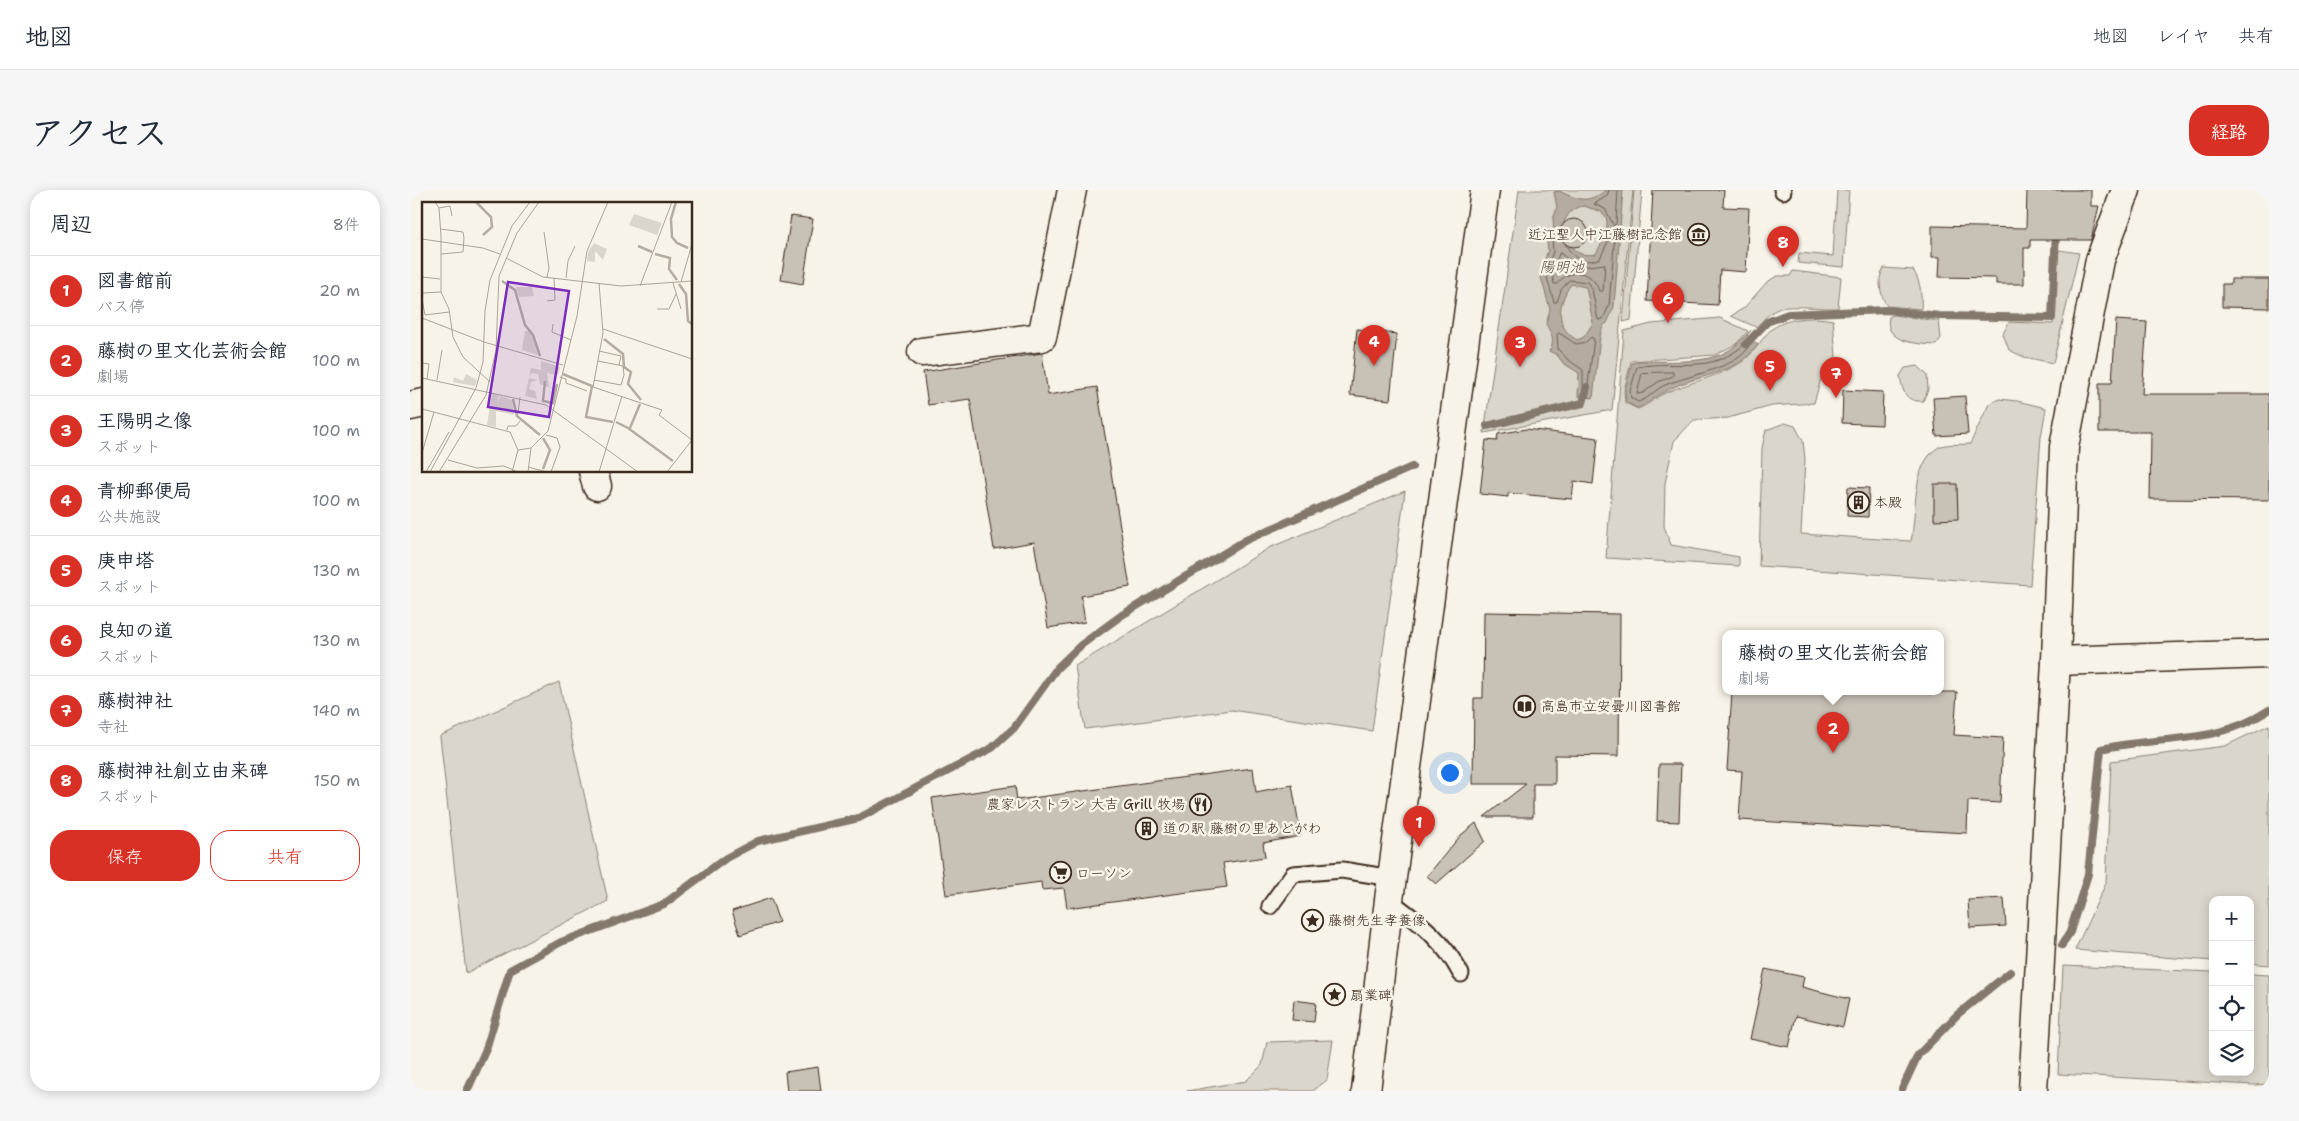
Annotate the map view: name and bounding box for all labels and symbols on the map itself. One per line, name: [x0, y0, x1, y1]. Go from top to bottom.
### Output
inset map: [422, 202, 692, 472]
museum icon: 近江聖人中江藤樹記念館: [1686, 222, 1710, 246]
place label: 近江聖人中江藤樹記念館: [1528, 225, 1682, 243]
pin: 8: [1767, 226, 1799, 267]
water label: 陽明池: [1539, 257, 1585, 277]
pin: 6: [1652, 282, 1684, 323]
pin: 4: [1358, 325, 1390, 366]
pin: 3: [1504, 326, 1536, 367]
pin: 5: [1754, 350, 1786, 391]
pin: 7: [1820, 357, 1852, 398]
building icon: 本殿: [1846, 490, 1870, 514]
place label: 本殿: [1874, 493, 1902, 511]
library icon: 高島市立安曇川図書館: [1513, 694, 1537, 718]
place label: 高島市立安曇川図書館: [1541, 697, 1681, 715]
pin: 2: [1817, 712, 1849, 753]
your location: [1437, 760, 1463, 786]
restaurant icon: 農家レストラン 大吉 Grill 牧場: [1189, 792, 1213, 816]
place label: 農家レストラン 大吉 Grill 牧場: [987, 795, 1185, 813]
pin: 1: [1403, 806, 1435, 847]
building icon: 道の駅 藤樹の里あどがわ: [1135, 816, 1159, 840]
place label: 道の駅 藤樹の里あどがわ: [1163, 819, 1322, 837]
supermarket icon: ローソン: [1048, 861, 1072, 885]
place label: ローソン: [1076, 864, 1132, 882]
place icon: 藤樹先生孝養像: [1300, 908, 1324, 932]
place label: 藤樹先生孝養像: [1328, 911, 1426, 929]
place icon: 扇業碑: [1322, 983, 1346, 1007]
place label: 扇業碑: [1350, 986, 1392, 1004]

